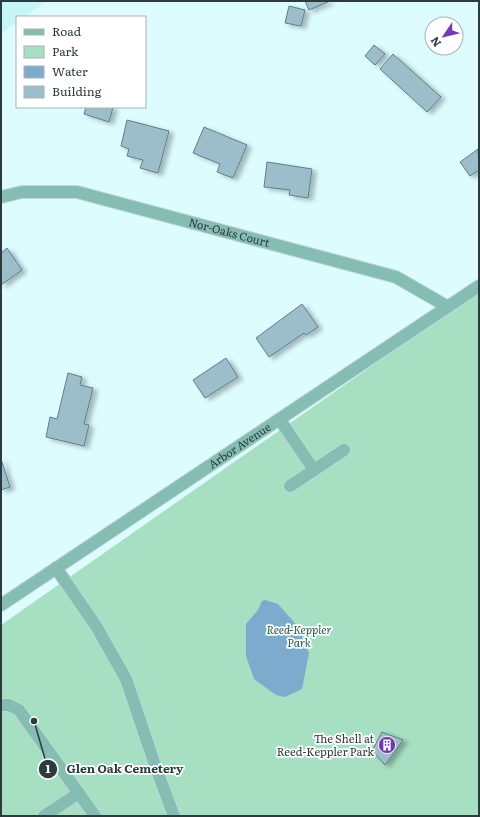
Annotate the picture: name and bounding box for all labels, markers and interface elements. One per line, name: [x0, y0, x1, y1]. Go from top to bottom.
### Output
legend: [16, 16, 146, 108]
north arrow: [424, 16, 464, 56]
text: Road: [52, 22, 82, 40]
text: N: [426, 34, 444, 51]
text: Park: [52, 42, 79, 60]
text: Water: [52, 62, 88, 80]
text: Building: [52, 82, 102, 100]
street label: Nor-Oaks Court: [187, 213, 272, 250]
street label: Arbor Avenue: [205, 418, 274, 471]
park label: Reed-Keppler Park: [267, 621, 332, 650]
place label: The Shell at Reed-Keppler Park: [277, 730, 375, 759]
building icon: The Shell at Reed-Keppler Park: [377, 735, 397, 755]
callout: Glen Oak Cemetery: [38, 757, 191, 781]
text: 1: [46, 759, 51, 777]
text: Glen Oak Cemetery: [67, 759, 184, 777]

